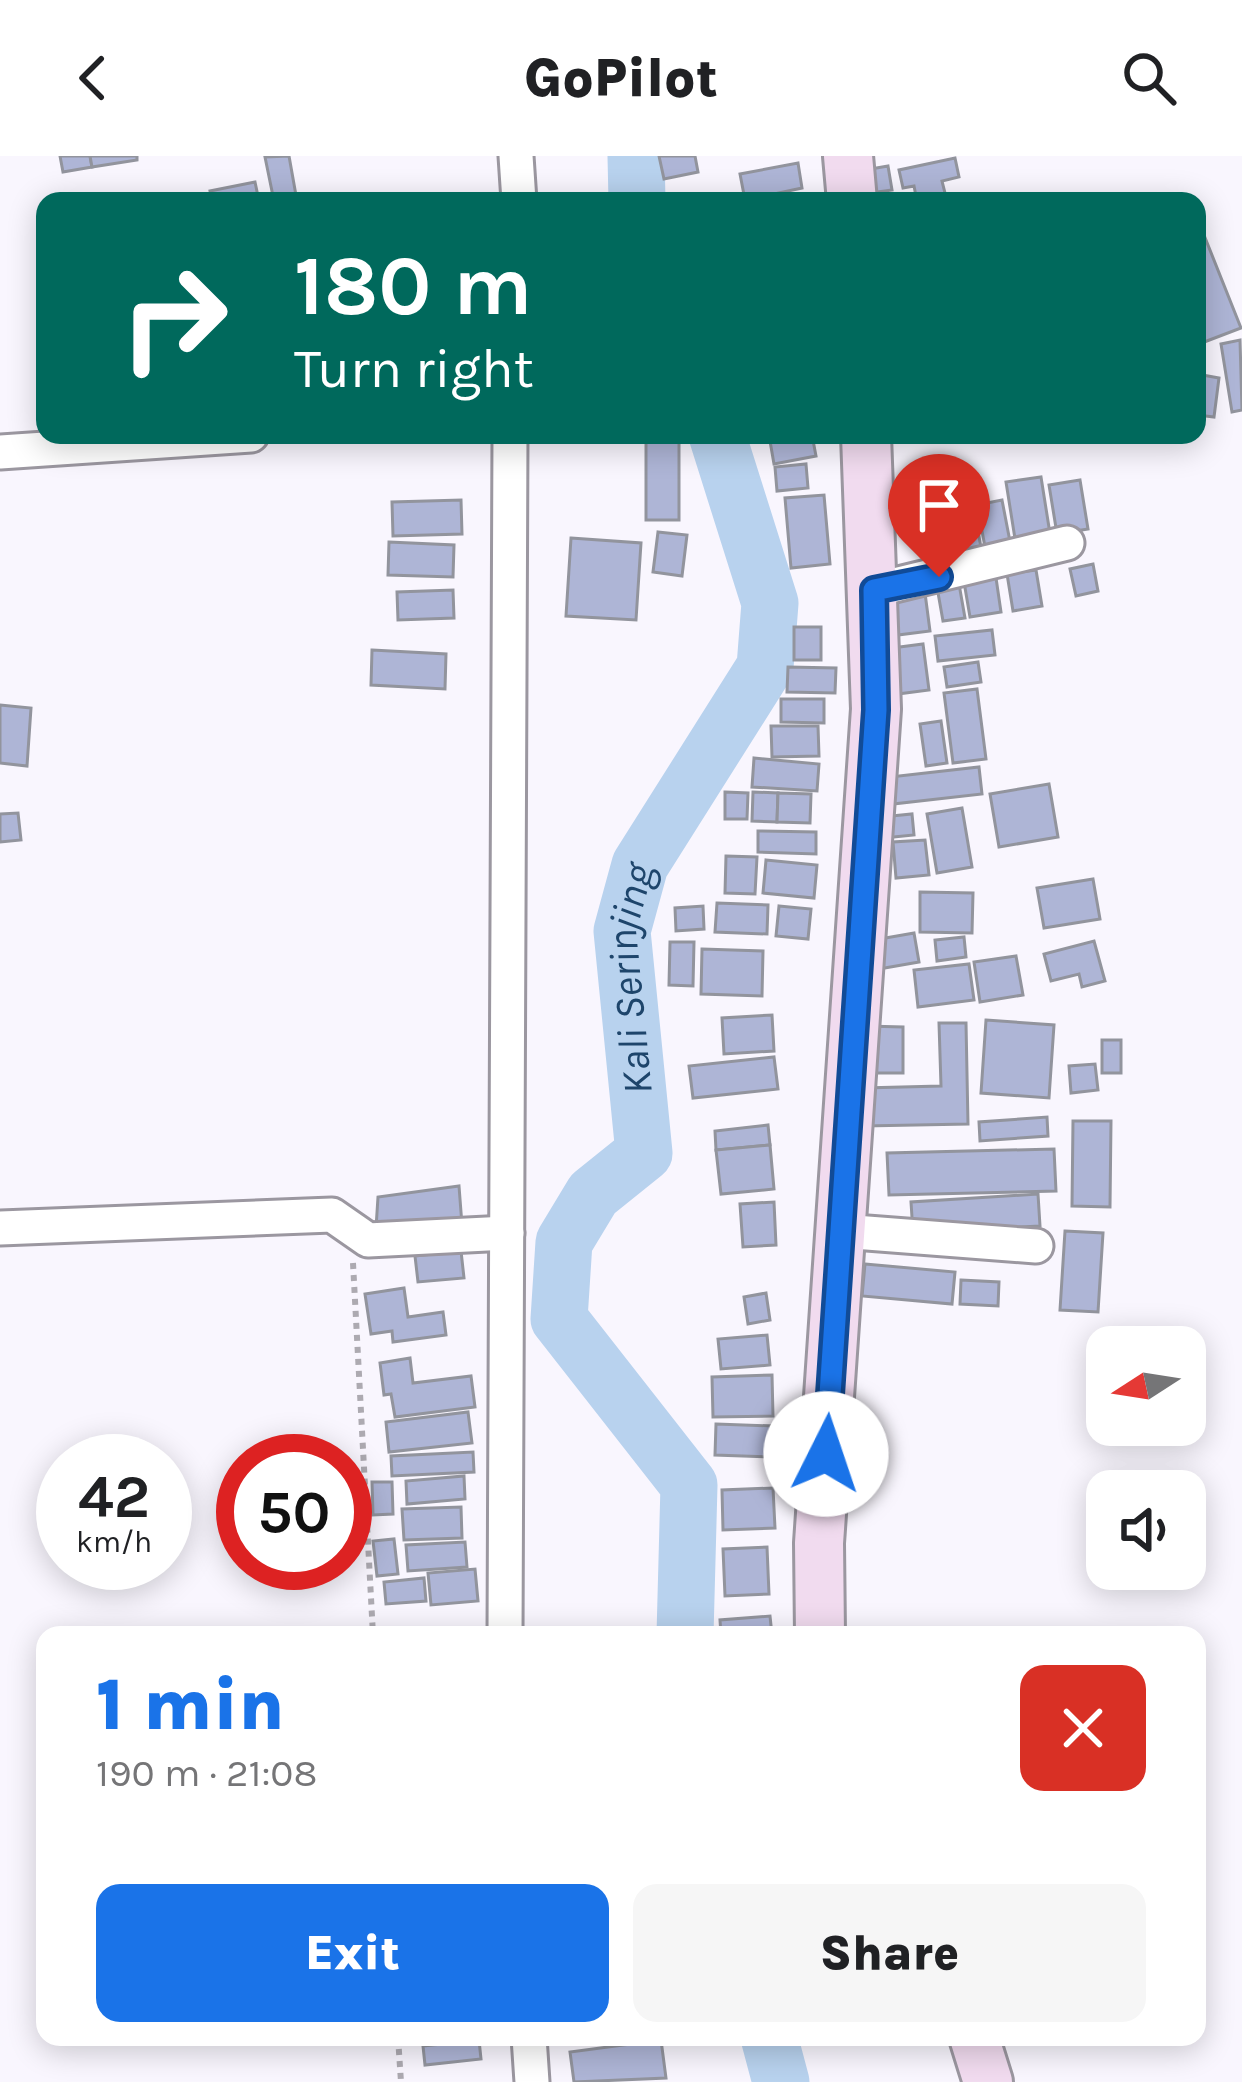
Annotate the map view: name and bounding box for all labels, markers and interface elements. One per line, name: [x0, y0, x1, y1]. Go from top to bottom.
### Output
icon: back: [60, 45, 126, 111]
icon: search: [1116, 45, 1182, 111]
text: GoPilot: [524, 46, 718, 110]
text: 180 m: [294, 237, 532, 335]
icon: right: [96, 240, 252, 396]
text: Turn right: [294, 337, 534, 401]
pin: [888, 454, 990, 577]
icon: arrive: [906, 472, 972, 538]
water label: Kali Serinjing: [597, 856, 665, 1097]
north arrow: [1086, 1326, 1206, 1446]
map controls: [1086, 1326, 1206, 1590]
position arrow: [763, 1391, 889, 1517]
speed limit sign: 50: [216, 1434, 372, 1590]
text: 42: [78, 1462, 150, 1532]
button: sound: [1086, 1470, 1206, 1590]
text: km/h: [76, 1524, 152, 1560]
text: 1 min: [96, 1663, 285, 1747]
button: close: [1020, 1665, 1146, 1791]
text: 190 m · 21:08: [96, 1750, 317, 1796]
button: Exit: [96, 1884, 609, 2022]
button: Share: [633, 1884, 1146, 2022]

